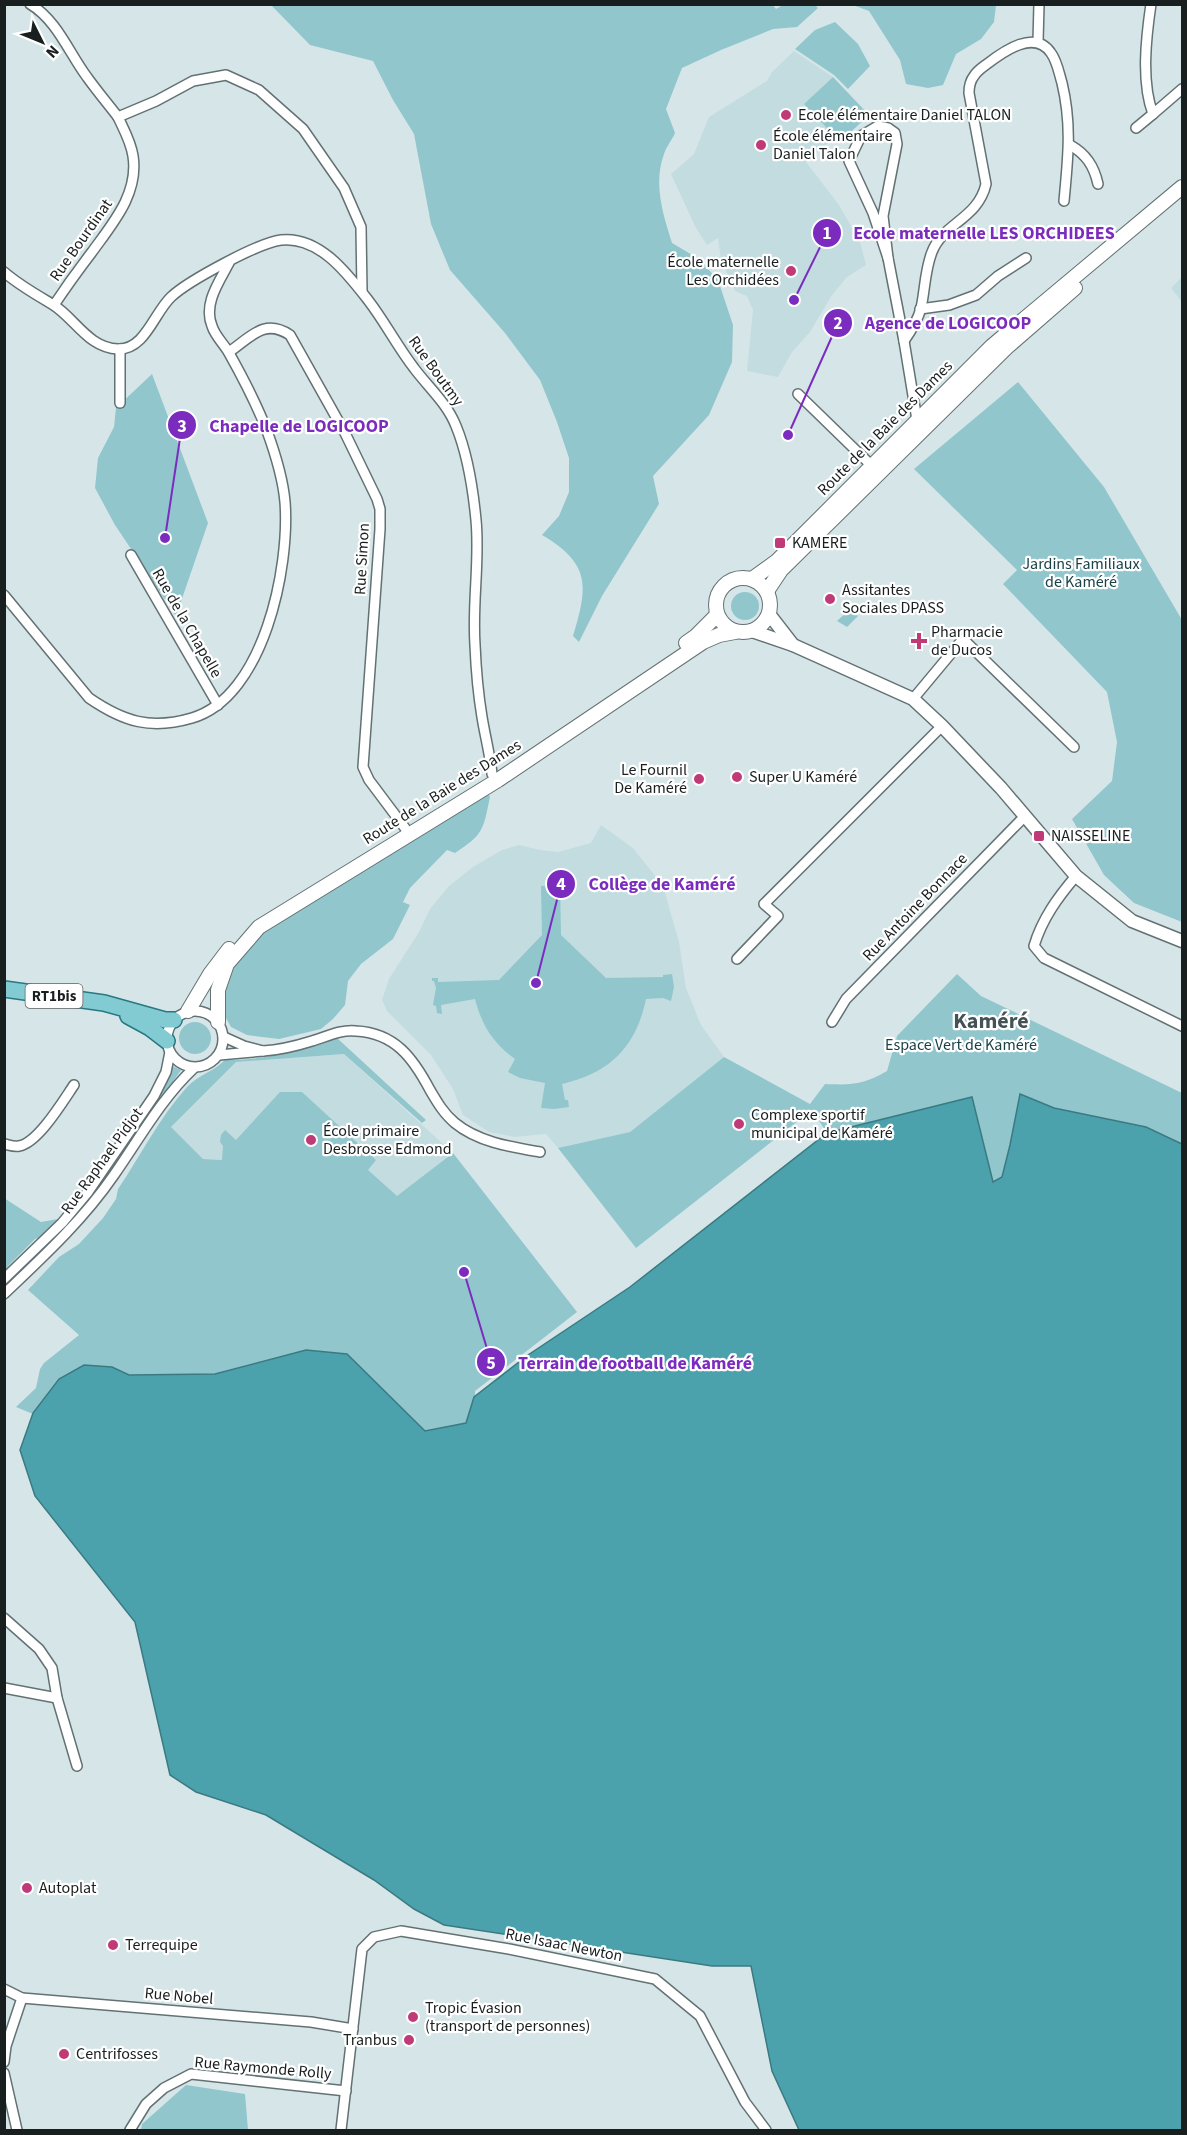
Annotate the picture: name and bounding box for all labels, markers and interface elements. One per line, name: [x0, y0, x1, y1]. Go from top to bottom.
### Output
north arrow: [12, 12, 72, 72]
text: N: [41, 40, 64, 63]
place label: Ecole élémentaire Daniel TALON: [798, 104, 1011, 126]
marker: Ecole élémentaire Daniel TALON: [779, 108, 793, 122]
place label: École élémentaire Daniel Talon: [773, 125, 892, 165]
marker: École élémentaire Daniel Talon: [754, 138, 768, 152]
street label: Rue Bourdinat: [44, 194, 118, 286]
callout: Ecole maternelle LES ORCHIDEES: [812, 215, 1127, 251]
text: 1: [822, 221, 832, 246]
text: Ecole maternelle LES ORCHIDEES: [853, 221, 1115, 246]
place label: École maternelle Les Orchidées: [667, 251, 779, 291]
marker: École maternelle Les Orchidées: [784, 264, 798, 278]
callout: Agence de LOGICOOP: [823, 305, 1043, 341]
text: 2: [833, 311, 843, 336]
text: Agence de LOGICOOP: [864, 311, 1031, 336]
street label: Rue Boutmy: [403, 331, 469, 411]
street label: Route de la Baie des Dames: [812, 355, 958, 501]
callout: Chapelle de LOGICOOP: [167, 407, 401, 443]
text: 3: [177, 414, 187, 439]
text: Chapelle de LOGICOOP: [209, 414, 389, 439]
street label: Rue Simon: [349, 522, 375, 596]
place label: KAMERE: [792, 532, 847, 554]
marker: KAMERE: [773, 536, 787, 550]
park label: Jardins Familiaux de Kaméré: [1022, 553, 1140, 593]
street label: Rue de la Chapelle: [147, 564, 227, 682]
place label: Assitantes Sociales DPASS: [842, 579, 944, 619]
marker: Assitantes Sociales DPASS: [823, 592, 837, 606]
place label: Pharmacie de Ducos: [931, 621, 1003, 661]
marker: Pharmacie de Ducos: [912, 634, 926, 648]
street label: Route de la Baie des Dames: [359, 734, 526, 850]
place label: Le Fournil De Kaméré: [614, 759, 687, 799]
place label: Super U Kaméré: [749, 766, 857, 788]
marker: Super U Kaméré: [730, 770, 744, 784]
marker: Le Fournil De Kaméré: [692, 772, 706, 786]
place label: NAISSELINE: [1051, 825, 1130, 847]
marker: NAISSELINE: [1032, 829, 1046, 843]
street label: Rue Antoine Bonnace: [858, 848, 972, 966]
callout: Collège de Kaméré: [546, 866, 747, 902]
text: 4: [556, 872, 566, 897]
text: Collège de Kaméré: [589, 872, 735, 897]
road number: RT1bis: [26, 984, 82, 1008]
district label: Kaméré: [953, 1005, 1029, 1037]
park label: Espace Vert de Kaméré: [885, 1034, 1037, 1056]
street label: Rue Raphael Pidjot: [56, 1103, 148, 1219]
place label: Complexe sportif municipal de Kaméré: [751, 1104, 893, 1144]
marker: Complexe sportif municipal de Kaméré: [732, 1117, 746, 1131]
place label: École primaire Desbrosse Edmond: [323, 1120, 452, 1160]
marker: École primaire Desbrosse Edmond: [304, 1133, 318, 1147]
callout: Terrain de football de Kaméré: [476, 1344, 764, 1380]
text: 5: [486, 1351, 496, 1376]
text: Terrain de football de Kaméré: [518, 1351, 752, 1376]
place label: Autoplat: [39, 1877, 97, 1899]
marker: Autoplat: [20, 1881, 34, 1895]
street label: Rue Isaac Newton: [504, 1923, 624, 1967]
place label: Terrequipe: [125, 1934, 198, 1956]
marker: Terrequipe: [106, 1938, 120, 1952]
street label: Rue Nobel: [144, 1982, 214, 2010]
place label: Tropic Évasion (transport de personnes): [425, 1997, 590, 2037]
marker: Tropic Évasion (transport de personnes): [406, 2010, 420, 2024]
place label: Tranbus: [343, 2029, 397, 2051]
marker: Tranbus: [402, 2033, 416, 2047]
place label: Centrifosses: [76, 2043, 158, 2065]
marker: Centrifosses: [57, 2047, 71, 2061]
street label: Rue Raymonde Rolly: [194, 2051, 333, 2085]

